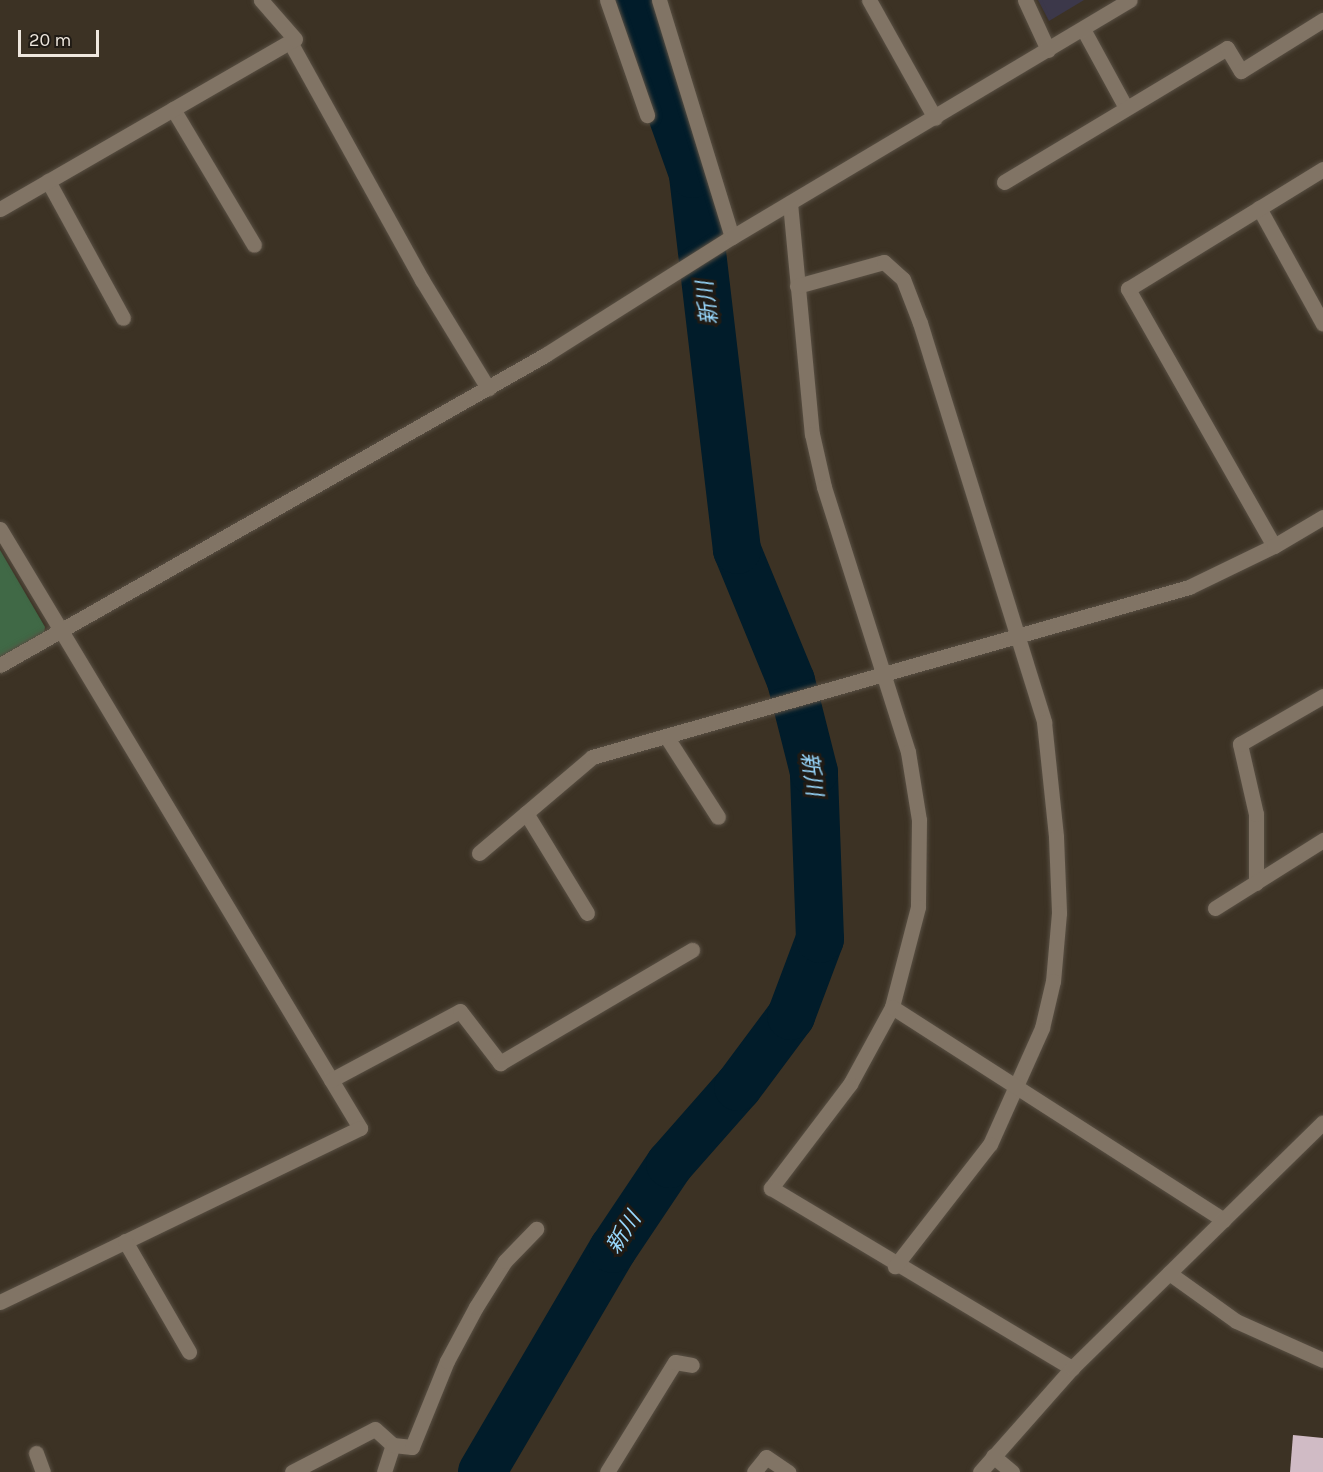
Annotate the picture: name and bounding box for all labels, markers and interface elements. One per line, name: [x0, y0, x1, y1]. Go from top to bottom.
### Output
scale bar: [21, 18, 102, 56]
text: 20 m: [29, 29, 71, 51]
water label: 新川: [692, 280, 724, 326]
water label: 新川: [795, 750, 827, 798]
water label: 新川: [601, 1207, 647, 1259]

